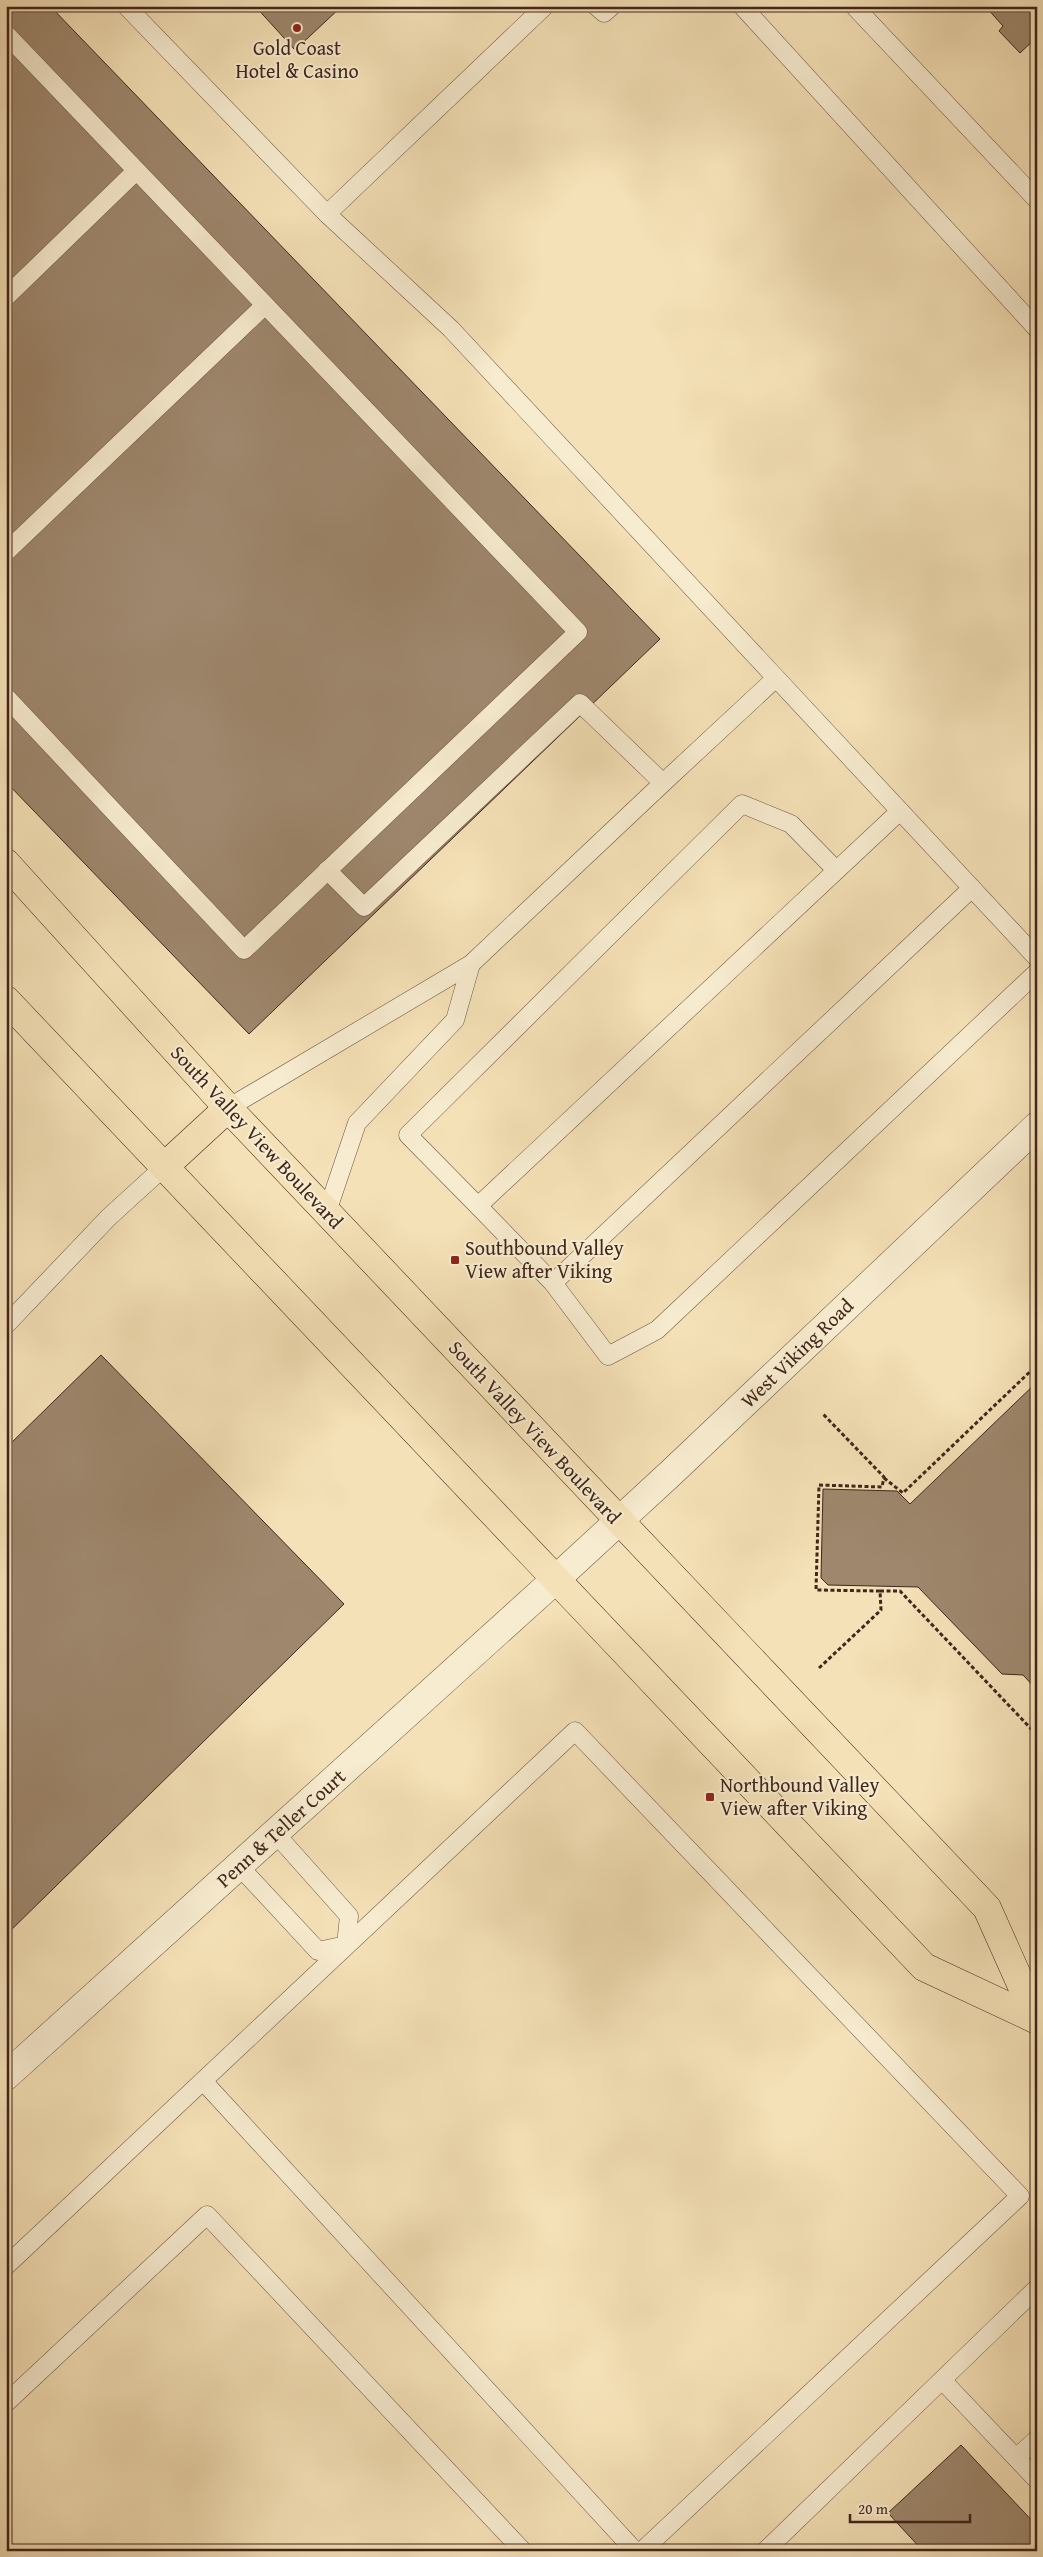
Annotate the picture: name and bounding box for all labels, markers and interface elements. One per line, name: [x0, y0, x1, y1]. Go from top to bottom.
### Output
marker: Gold Coast Hotel & Casino: [291, 22, 303, 34]
place label: Gold Coast Hotel & Casino: [235, 33, 359, 85]
street label: South Valley View Boulevard: [164, 1038, 351, 1235]
place label: Southbound Valley View after Viking: [465, 1233, 624, 1285]
marker: Southbound Valley View after Viking: [449, 1254, 461, 1266]
street label: West Viking Road: [734, 1291, 860, 1414]
street label: South Valley View Boulevard: [442, 1333, 629, 1530]
street label: Penn & Teller Court: [210, 1762, 352, 1894]
place label: Northbound Valley View after Viking: [720, 1770, 879, 1822]
marker: Northbound Valley View after Viking: [704, 1791, 716, 1803]
scale bar: [850, 2492, 970, 2524]
text: 20 m: [858, 2498, 889, 2519]

